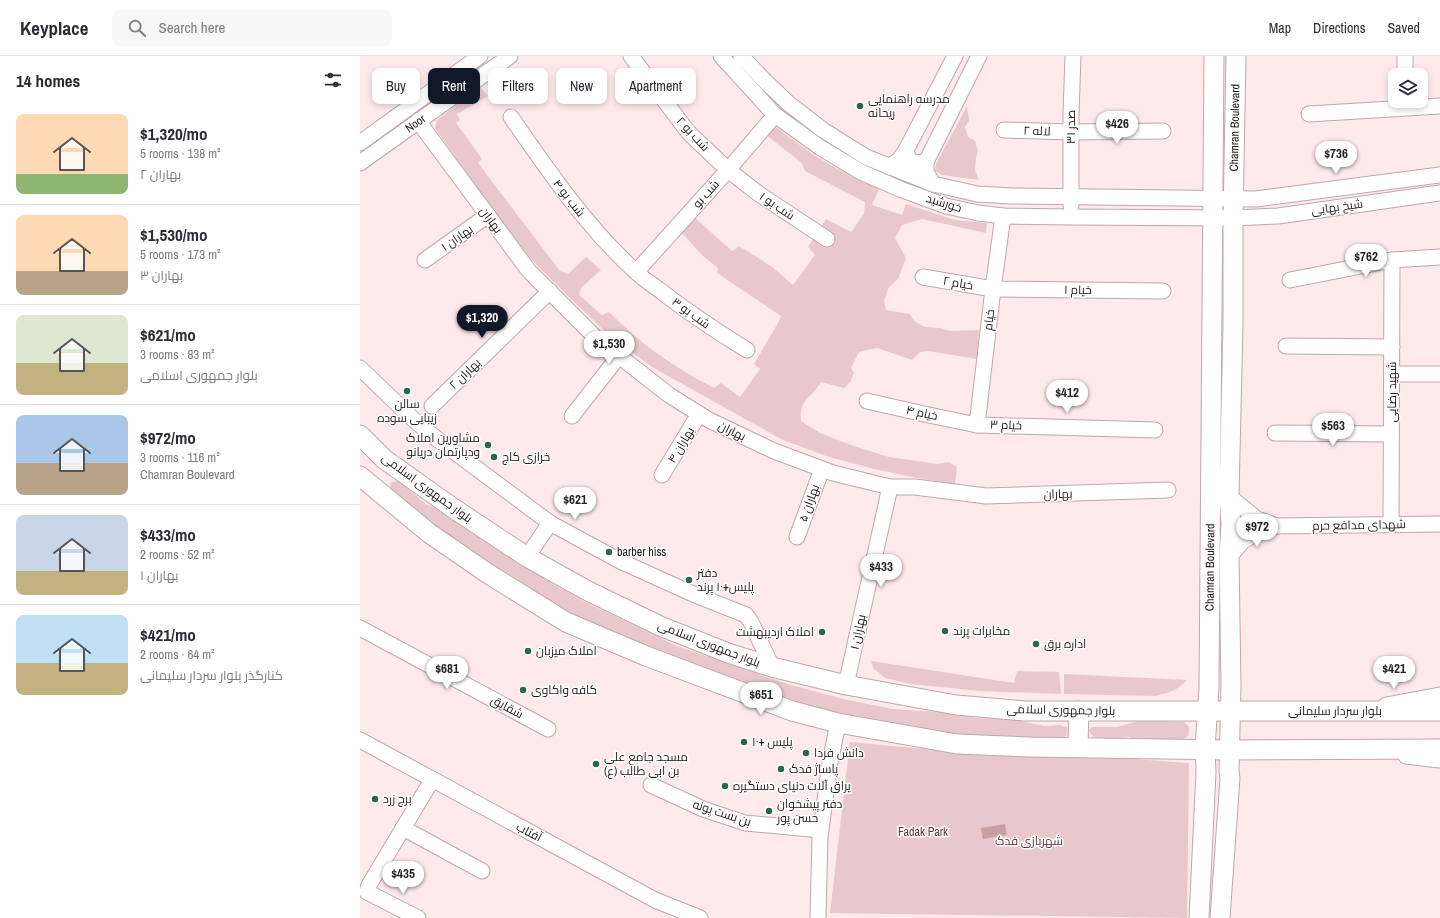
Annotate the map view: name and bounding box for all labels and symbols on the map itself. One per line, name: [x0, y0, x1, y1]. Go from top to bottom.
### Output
street label: Chamran Boulevard: [1226, 84, 1243, 172]
place label: مدرسه راهنمایی ریحانه: [868, 91, 950, 121]
marker: مدرسه راهنمایی ریحانه: [855, 101, 865, 111]
street label: Noor: [402, 110, 429, 136]
street label: صدر ۳۱: [1063, 110, 1079, 144]
pin: $426: [1093, 111, 1141, 145]
street label: شب بو ۲: [673, 113, 713, 155]
street label: لاله ۲: [1023, 123, 1051, 139]
pin: $736: [1312, 141, 1360, 175]
street label: شب بو ۴: [549, 176, 589, 220]
street label: شب بو: [689, 176, 723, 211]
street label: شب بو ۱: [756, 188, 798, 224]
street label: خورشید: [924, 190, 964, 216]
street label: شیخ بهایی: [1310, 195, 1364, 219]
street label: بهاران: [476, 204, 506, 236]
street label: بهاران ۱: [438, 221, 476, 255]
pin: $762: [1342, 244, 1390, 278]
street label: خیام ۲: [942, 272, 974, 294]
street label: خیام ۱: [1064, 282, 1092, 298]
street label: شب بو ۳: [669, 294, 713, 332]
pin: $1,320: [449, 305, 515, 339]
street label: خیام: [980, 308, 998, 332]
pin: $1,530: [576, 331, 642, 365]
street label: بهاران ۲: [446, 355, 484, 393]
street label: شهید رضایی: [1384, 361, 1400, 422]
pin: $412: [1043, 380, 1091, 414]
marker: سالن زیبایی سوده: [402, 386, 412, 396]
place label: سالن زیبایی سوده: [377, 396, 437, 426]
street label: خیام ۴: [905, 402, 939, 424]
pin: $563: [1309, 413, 1357, 447]
street label: خیام ۳: [990, 416, 1022, 434]
street label: بهاران: [715, 417, 749, 445]
street label: بهاران ۴: [664, 424, 698, 466]
place label: مشاورین املاک ودپارتمان دریانو: [406, 430, 480, 461]
marker: مشاورین املاک ودپارتمان دریانو: [483, 440, 493, 450]
place label: خرازی کاج: [502, 449, 550, 465]
street label: بلوار جمهوری اسلامی: [378, 450, 476, 526]
marker: خرازی کاج: [489, 452, 499, 462]
street label: بهاران ۵: [795, 482, 823, 524]
street label: بهاران: [1043, 485, 1073, 503]
pin: $621: [551, 487, 599, 521]
pin: $972: [1233, 514, 1281, 548]
street label: شهدای مدافع حرم: [1312, 516, 1406, 534]
street label: Chamran Boulevard: [1202, 523, 1218, 611]
place label: barber hiss: [617, 544, 666, 560]
marker: barber hiss: [604, 547, 614, 557]
pin: $433: [857, 554, 905, 588]
place label: دفتر پلیس+۱۰ پرند: [696, 565, 755, 596]
marker: دفتر پلیس+۱۰ پرند: [684, 575, 694, 585]
street label: بهاران ۱: [846, 613, 870, 651]
street label: بلوار جمهوری اسلامی: [655, 617, 763, 671]
place label: مخابرات پرند: [953, 623, 1010, 640]
place label: املاک اردیبهشت: [736, 624, 814, 640]
marker: مخابرات پرند: [940, 626, 950, 636]
marker: املاک اردیبهشت: [817, 627, 827, 637]
place label: اداره برق: [1044, 636, 1086, 652]
marker: اداره برق: [1031, 639, 1041, 649]
place label: املاک میزبان: [536, 643, 597, 659]
marker: املاک میزبان: [523, 646, 533, 656]
pin: $681: [423, 656, 471, 690]
pin: $421: [1370, 656, 1418, 690]
place label: کافه واکاوی: [531, 682, 597, 698]
pin: $651: [737, 682, 785, 716]
marker: کافه واکاوی: [518, 685, 528, 695]
street label: شقایق: [488, 692, 526, 722]
street label: بلوار جمهوری اسلامی: [1007, 701, 1115, 719]
street label: بلوار سردار سلیمانی: [1288, 703, 1382, 719]
place label: پلیس +۱۰: [752, 734, 793, 751]
marker: پلیس +۱۰: [739, 737, 749, 747]
place label: دانش فردا: [814, 745, 864, 761]
marker: دانش فردا: [801, 748, 811, 758]
place label: مسجد جامع علی بن ابی طالب (ع): [604, 749, 688, 779]
marker: مسجد جامع علی بن ابی طالب (ع): [591, 759, 601, 769]
place label: پاساژ فدک: [789, 761, 839, 778]
marker: پاساژ فدک: [776, 764, 786, 774]
place label: یراق آلات دنیای دستگیره: [733, 778, 852, 794]
marker: یراق آلات دنیای دستگیره: [720, 781, 730, 791]
place label: برج زرد: [383, 791, 412, 807]
marker: برج زرد: [370, 794, 380, 804]
street label: بن بست پونه: [690, 796, 753, 831]
place label: دفتر پیشخوان حسن پور: [776, 796, 843, 827]
marker: دفتر پیشخوان حسن پور: [764, 806, 774, 816]
street label: آفتاب: [513, 819, 545, 846]
park label: Fadak Park: [898, 824, 948, 840]
park label: شهربازی فدک: [995, 833, 1063, 849]
pin: $435: [379, 861, 427, 895]

